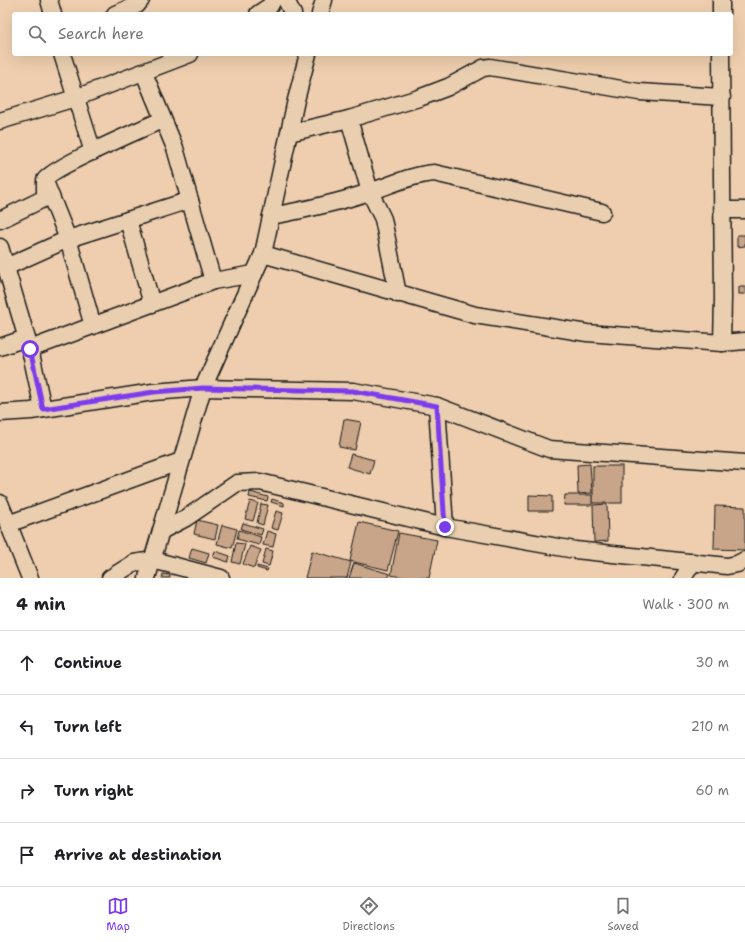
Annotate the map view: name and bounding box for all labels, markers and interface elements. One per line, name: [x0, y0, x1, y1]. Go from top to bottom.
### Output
search box: [12, 12, 733, 56]
icon: search: [26, 23, 48, 45]
text: Search here: [58, 24, 144, 44]
route start: [21, 340, 39, 358]
route end: [436, 518, 454, 536]
text: 4 min: [16, 593, 66, 615]
text: Walk · 300 m: [642, 596, 729, 613]
icon: ahead: [16, 652, 38, 674]
text: Continue: [54, 653, 122, 673]
text: 30 m: [695, 654, 729, 671]
icon: left: [16, 716, 38, 738]
text: Turn left: [54, 717, 122, 737]
text: 210 m: [691, 718, 729, 735]
icon: right: [16, 780, 38, 802]
text: Turn right: [54, 781, 134, 801]
text: 60 m: [696, 782, 729, 799]
icon: arrive: [16, 844, 38, 866]
text: Arrive at destination: [54, 845, 222, 865]
tab: Map: [106, 895, 130, 934]
tab: Directions: [342, 895, 395, 934]
tab: Saved: [607, 895, 639, 934]

